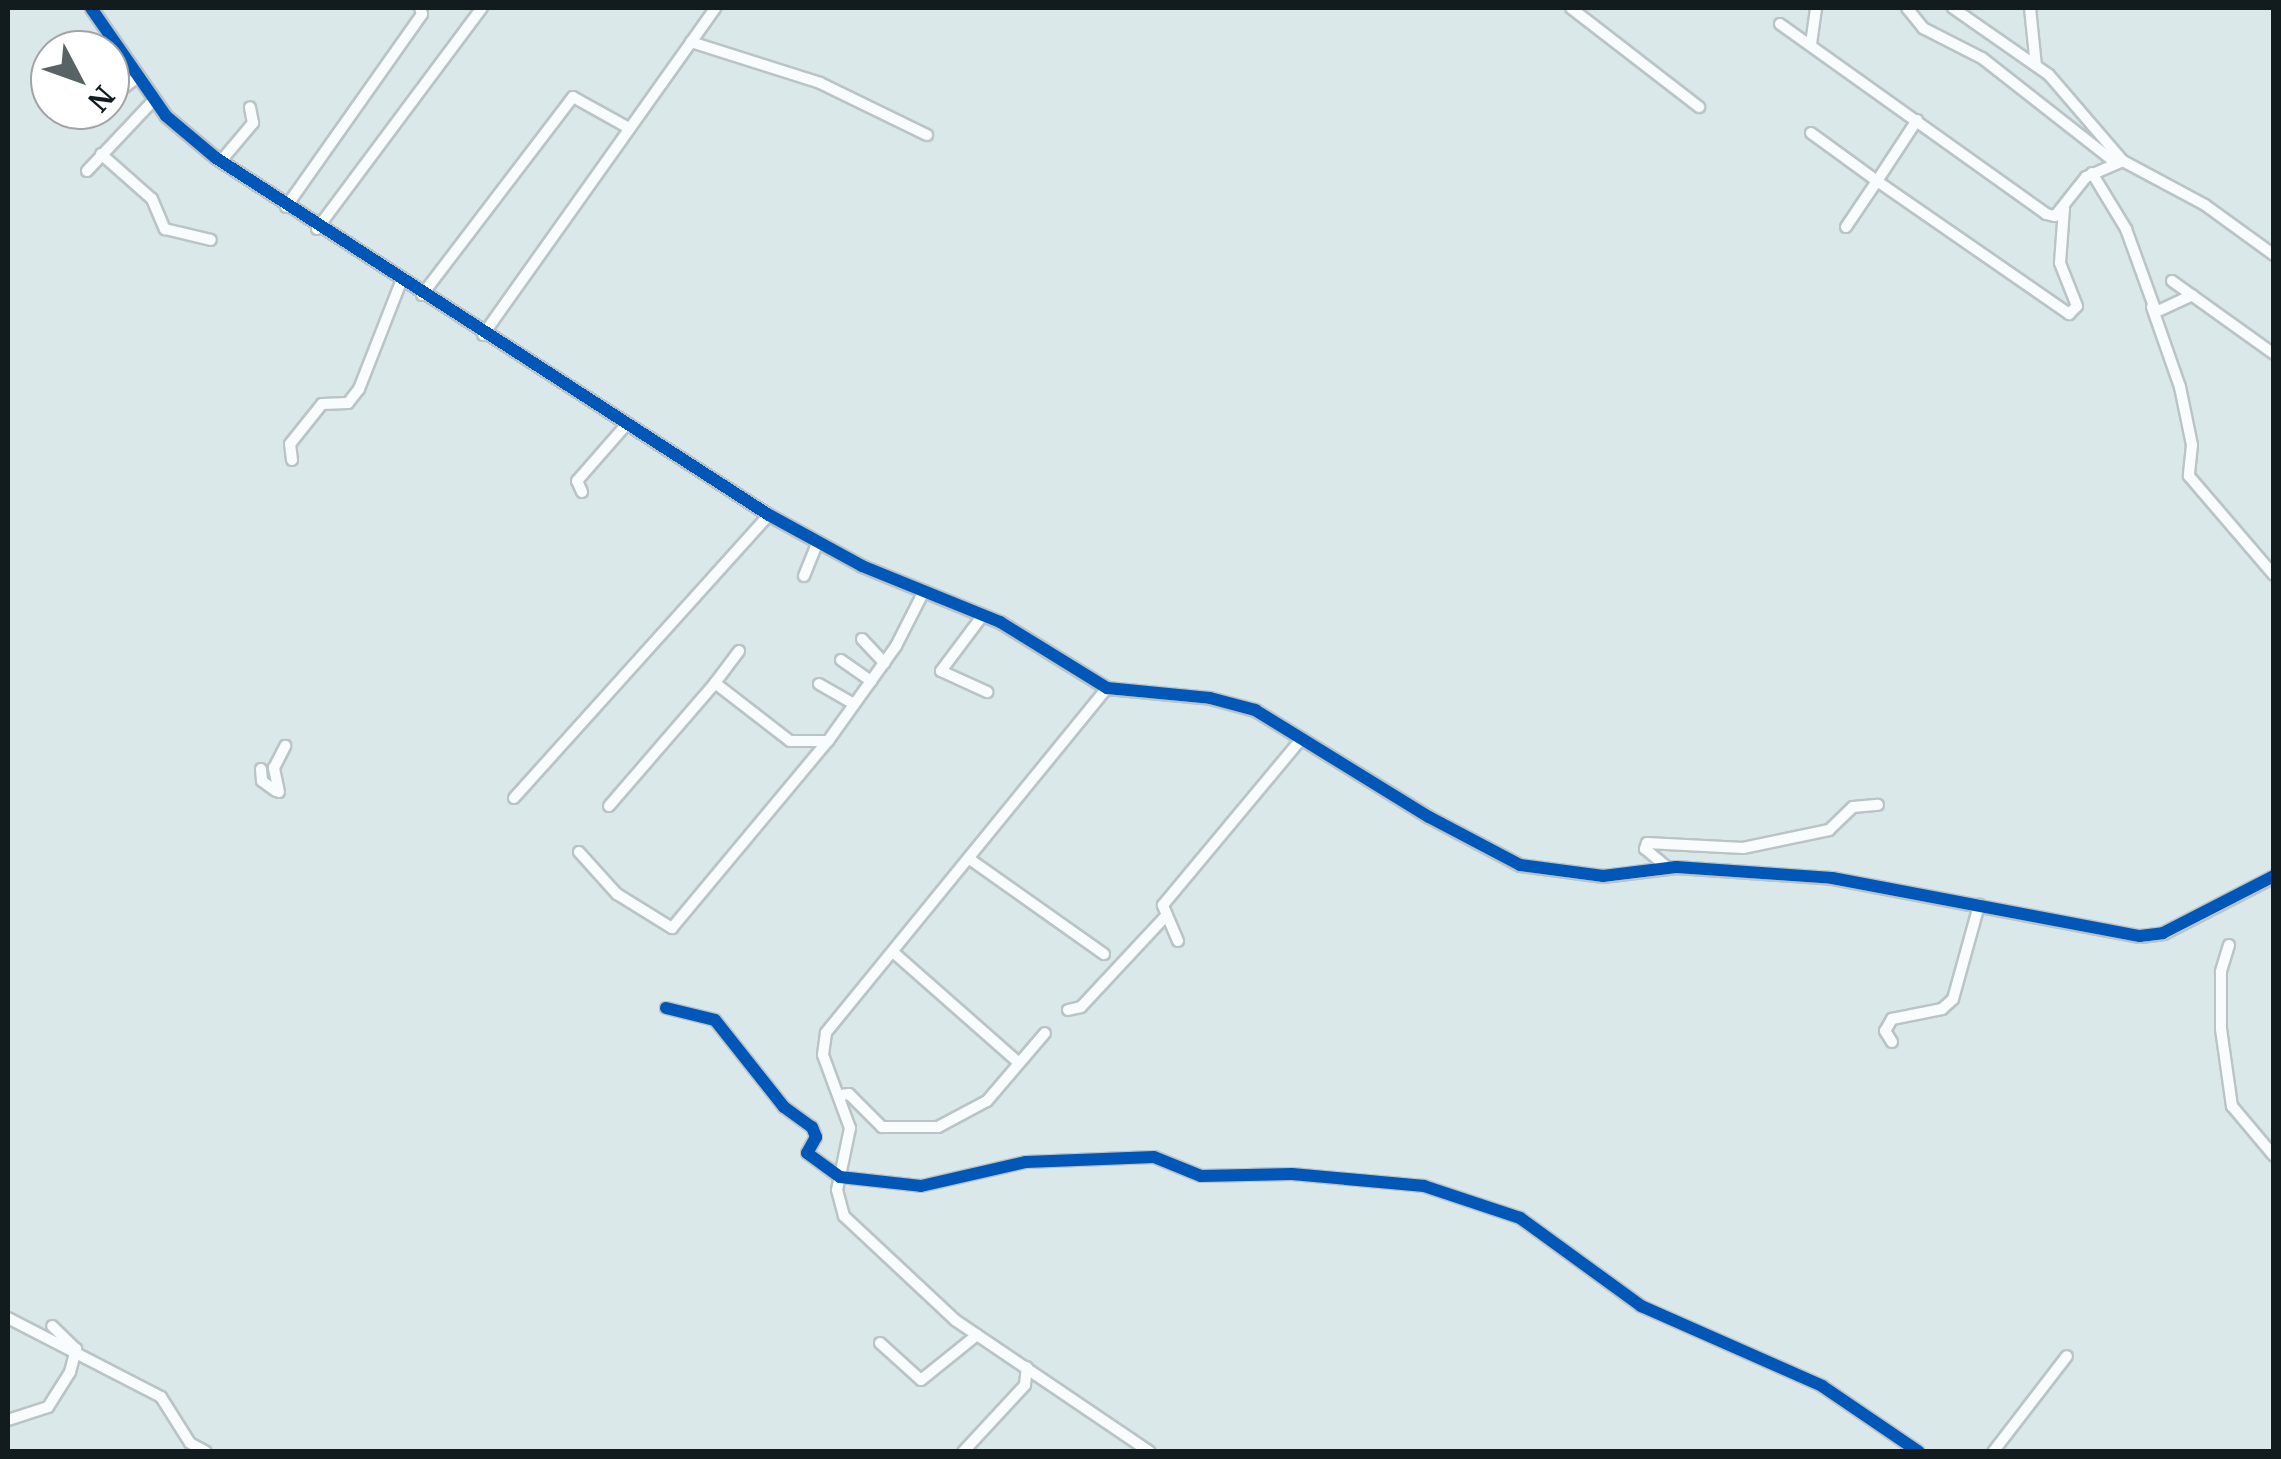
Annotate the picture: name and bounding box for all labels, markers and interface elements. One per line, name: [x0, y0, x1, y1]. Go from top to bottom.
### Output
north arrow: [30, 30, 130, 130]
text: N: [80, 78, 122, 119]

